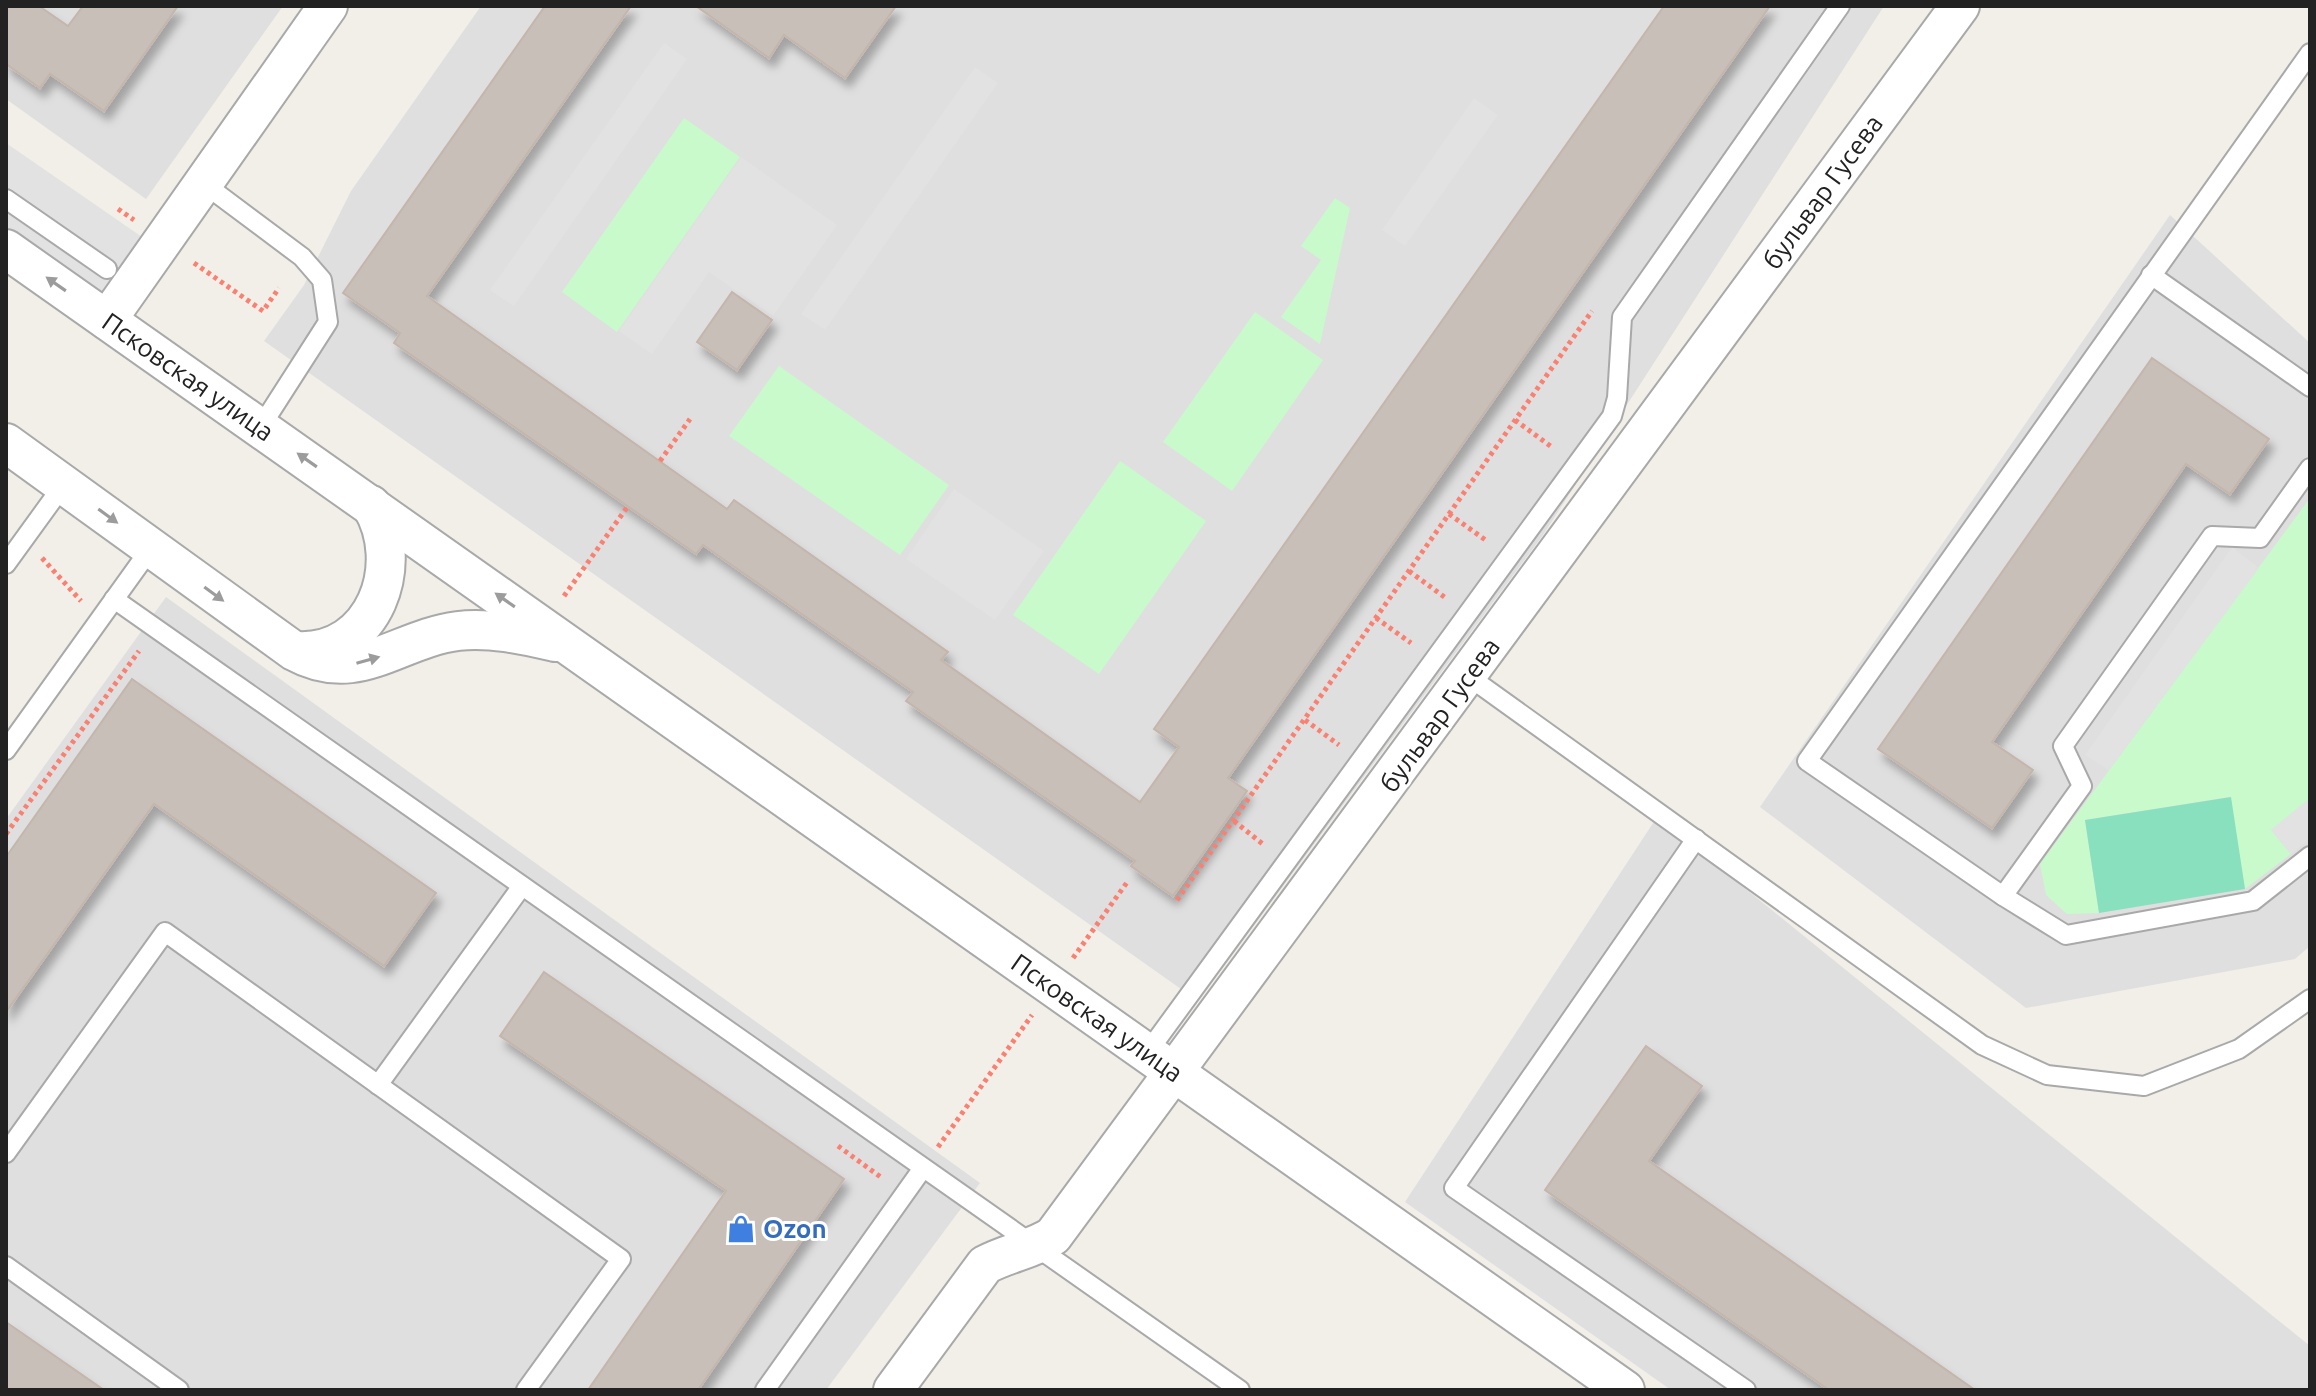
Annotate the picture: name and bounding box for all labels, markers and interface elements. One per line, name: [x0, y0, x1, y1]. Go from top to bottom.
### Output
street label: бульвар Гусева: [1757, 109, 1888, 274]
one-way arrow: [46, 277, 67, 293]
street label: Псковская улица: [97, 307, 279, 447]
one-way arrow: [297, 453, 317, 469]
one-way arrow: [97, 507, 118, 523]
one-way arrow: [204, 585, 225, 601]
one-way arrow: [494, 592, 516, 608]
street label: бульвар Гусева: [1374, 632, 1505, 797]
one-way arrow: [357, 653, 381, 666]
street label: Псковская улица: [1006, 948, 1188, 1088]
shop icon: Ozon: [726, 1214, 756, 1244]
place label: Ozon: [763, 1214, 827, 1243]

